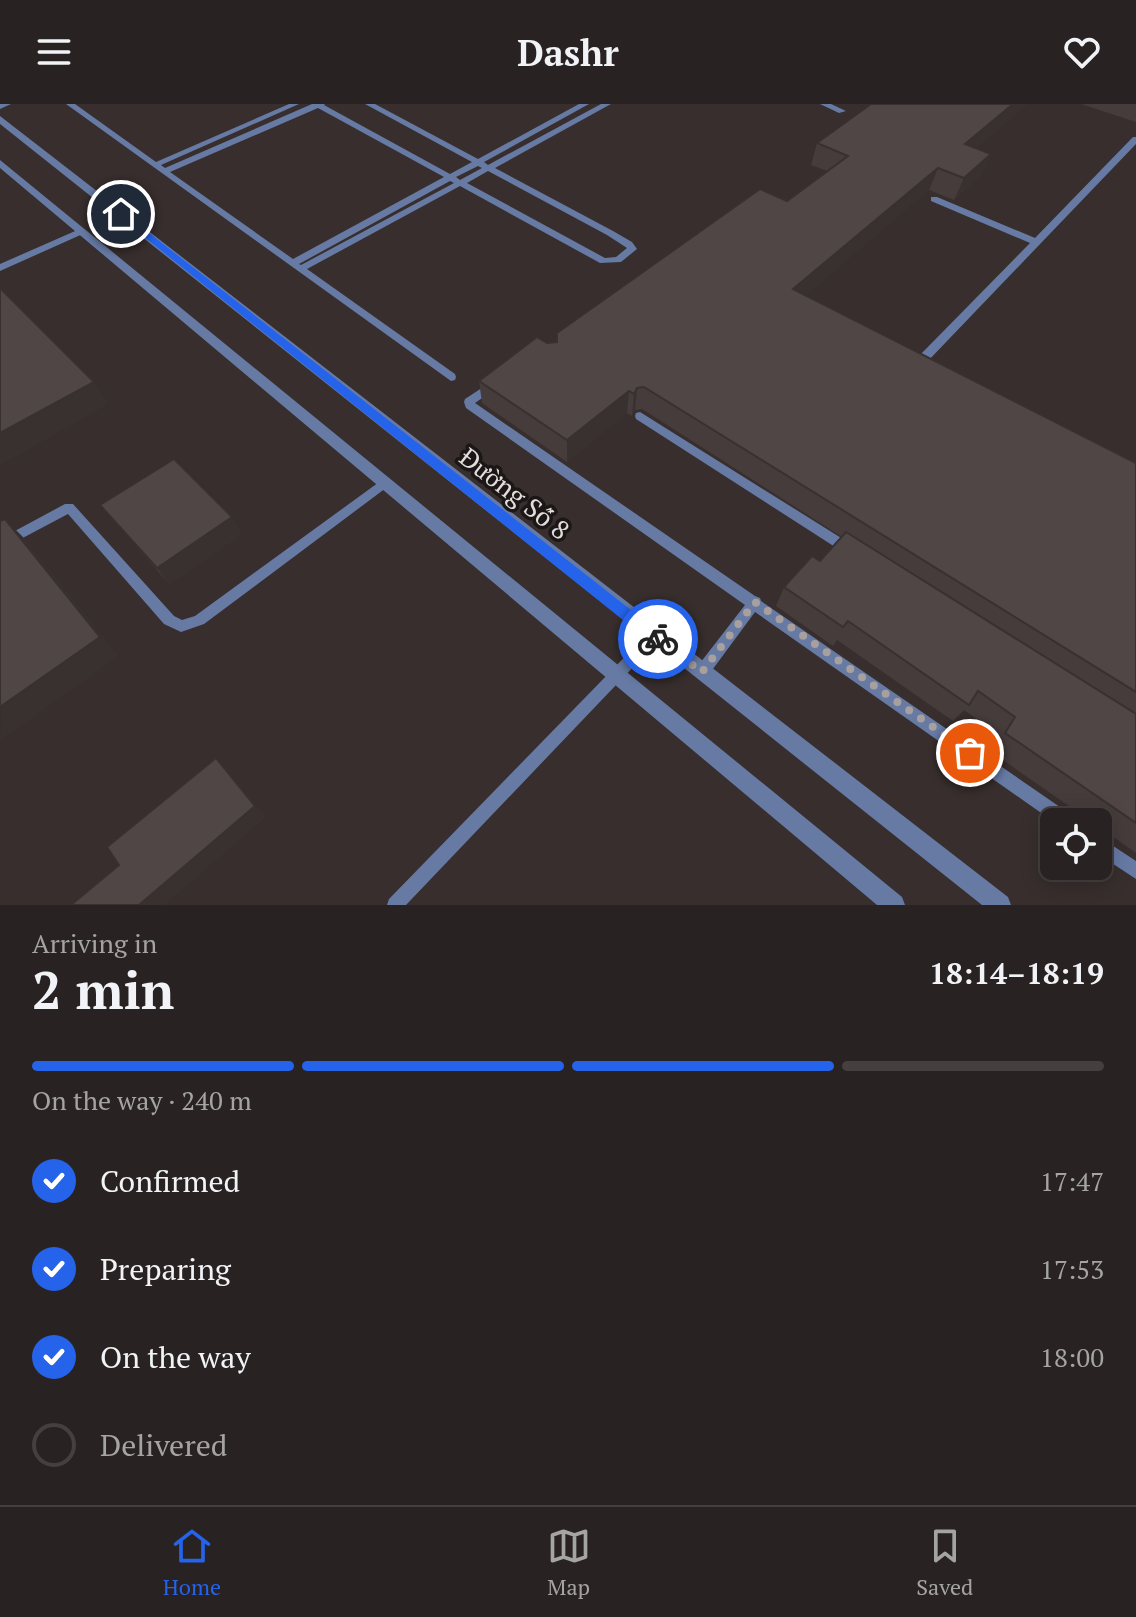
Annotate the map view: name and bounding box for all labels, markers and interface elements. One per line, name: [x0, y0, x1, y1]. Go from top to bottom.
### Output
text: Dashr: [517, 29, 619, 76]
icon: menu: [32, 30, 76, 74]
icon: heart: [1060, 30, 1104, 74]
pin: [87, 180, 155, 248]
icon: home: [99, 192, 143, 236]
street label: Đường Số 8: [453, 440, 577, 546]
courier: [618, 599, 698, 679]
icon: bike: [636, 617, 680, 661]
pin: [936, 719, 1004, 787]
icon: bag: [948, 731, 992, 775]
map controls: [1040, 808, 1112, 880]
button: locate: [1040, 808, 1112, 880]
text: Arriving in: [32, 926, 157, 960]
text: 18:14–18:19: [929, 953, 1104, 993]
text: 2 min: [32, 955, 174, 1024]
text: On the way · 240 m: [32, 1083, 252, 1117]
icon: check: [32, 1159, 76, 1203]
text: Confirmed: [100, 1161, 240, 1201]
text: 17:47: [1040, 1164, 1104, 1198]
icon: check: [32, 1247, 76, 1291]
text: Preparing: [100, 1249, 231, 1289]
text: 17:53: [1040, 1252, 1104, 1286]
icon: check: [32, 1335, 76, 1379]
text: On the way: [100, 1337, 251, 1377]
text: 18:00: [1040, 1340, 1104, 1374]
text: Delivered: [100, 1425, 227, 1465]
tab: Home: [163, 1524, 221, 1601]
tab: Map: [547, 1524, 591, 1601]
tab: Saved: [916, 1524, 973, 1601]

